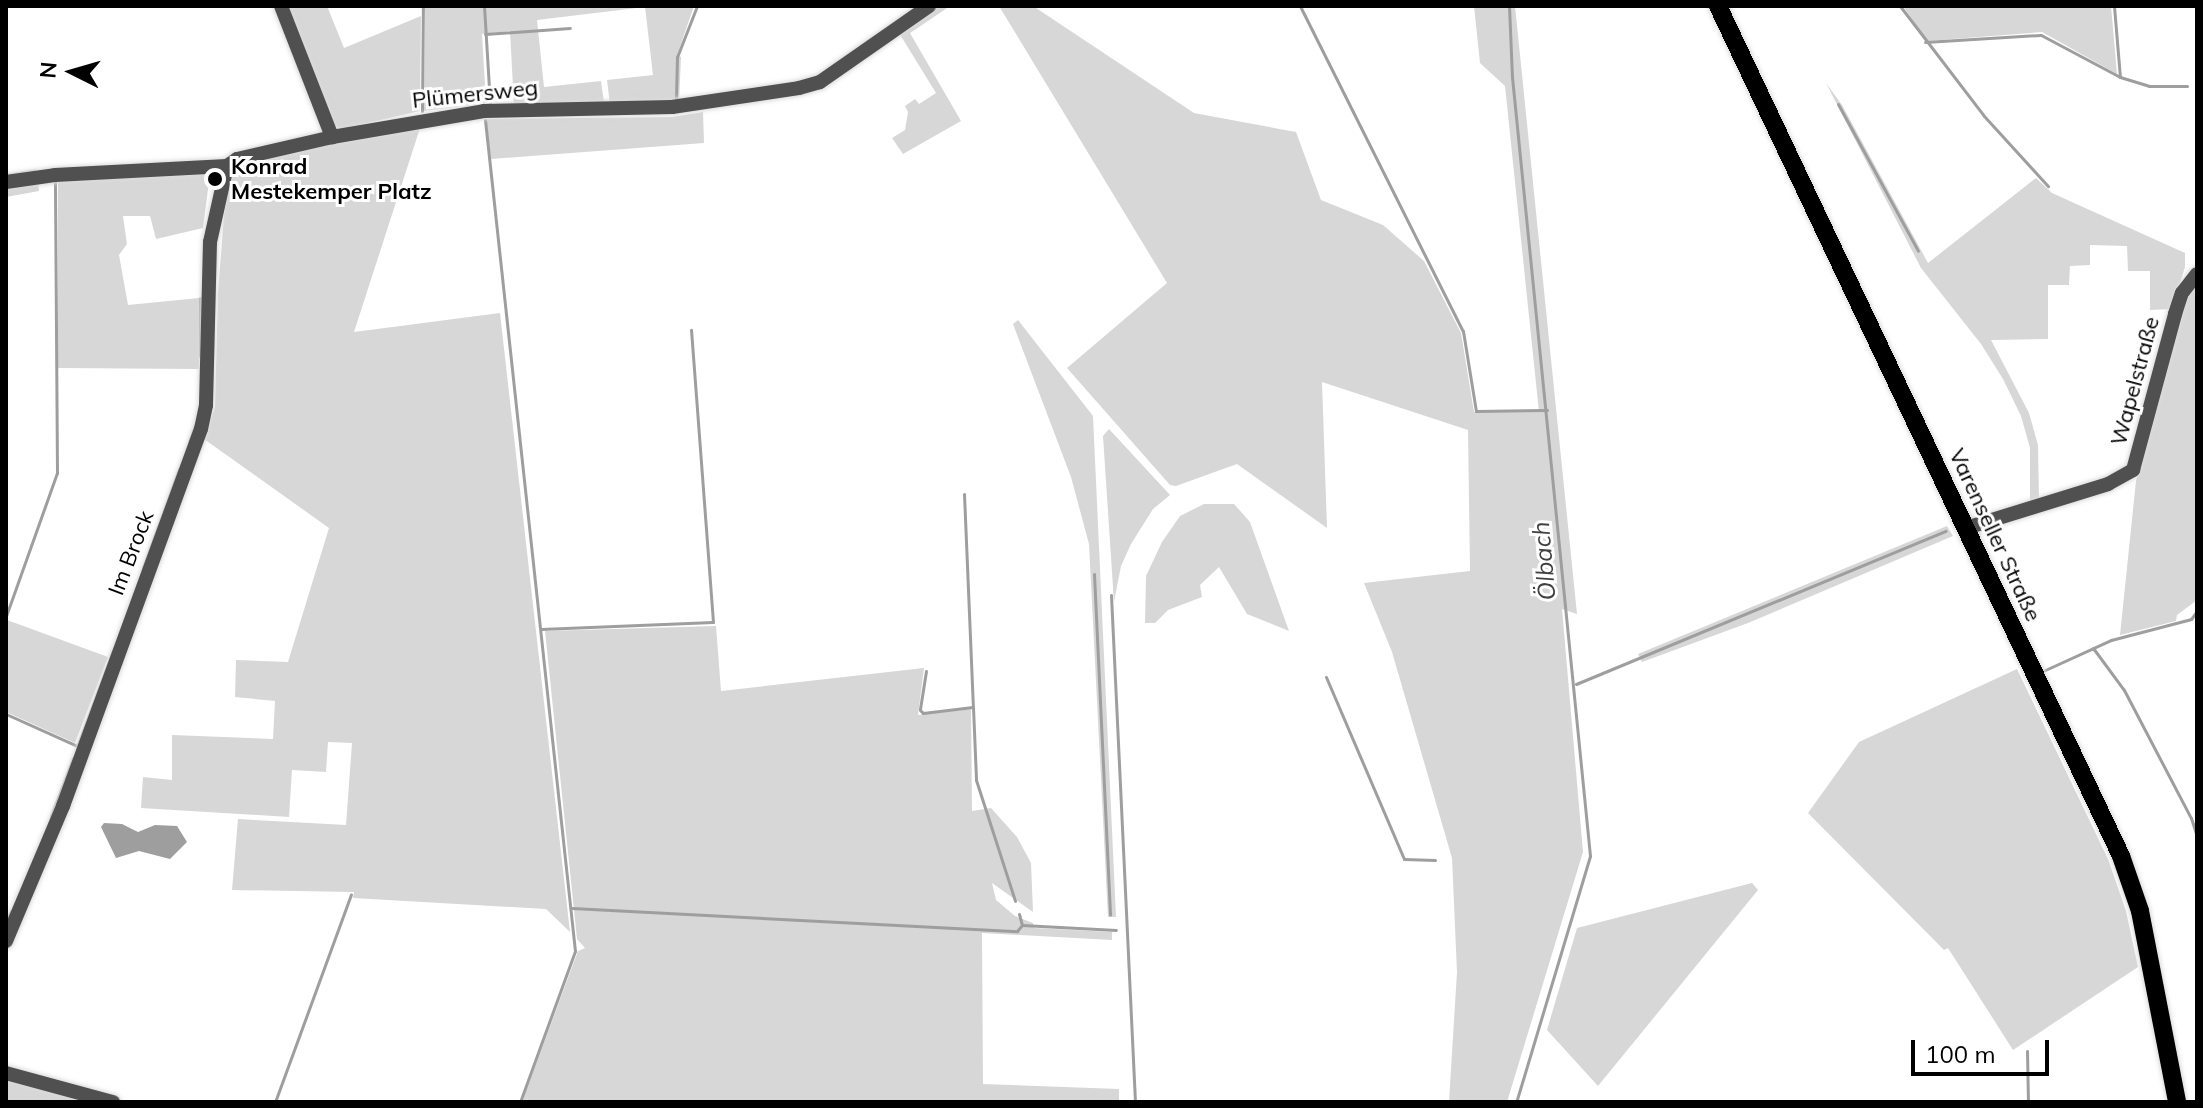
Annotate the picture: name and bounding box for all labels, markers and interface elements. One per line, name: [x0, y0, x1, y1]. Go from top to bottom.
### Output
north arrow: [32, 32, 112, 112]
text: N: [33, 60, 63, 79]
street label: Plümersweg: [411, 74, 539, 114]
place label: Konrad Mestekemper Platz: [231, 153, 432, 204]
marker: Konrad Mestekemper Platz: [206, 170, 224, 188]
street label: Wapelstraße: [2105, 314, 2165, 448]
street label: Varenseller Straße: [1943, 444, 2047, 626]
street label: Im Brock: [103, 507, 159, 599]
water label: Ölbach: [1526, 520, 1562, 602]
scale bar: [1915, 1024, 2053, 1074]
text: 100 m: [1925, 1039, 1996, 1069]

